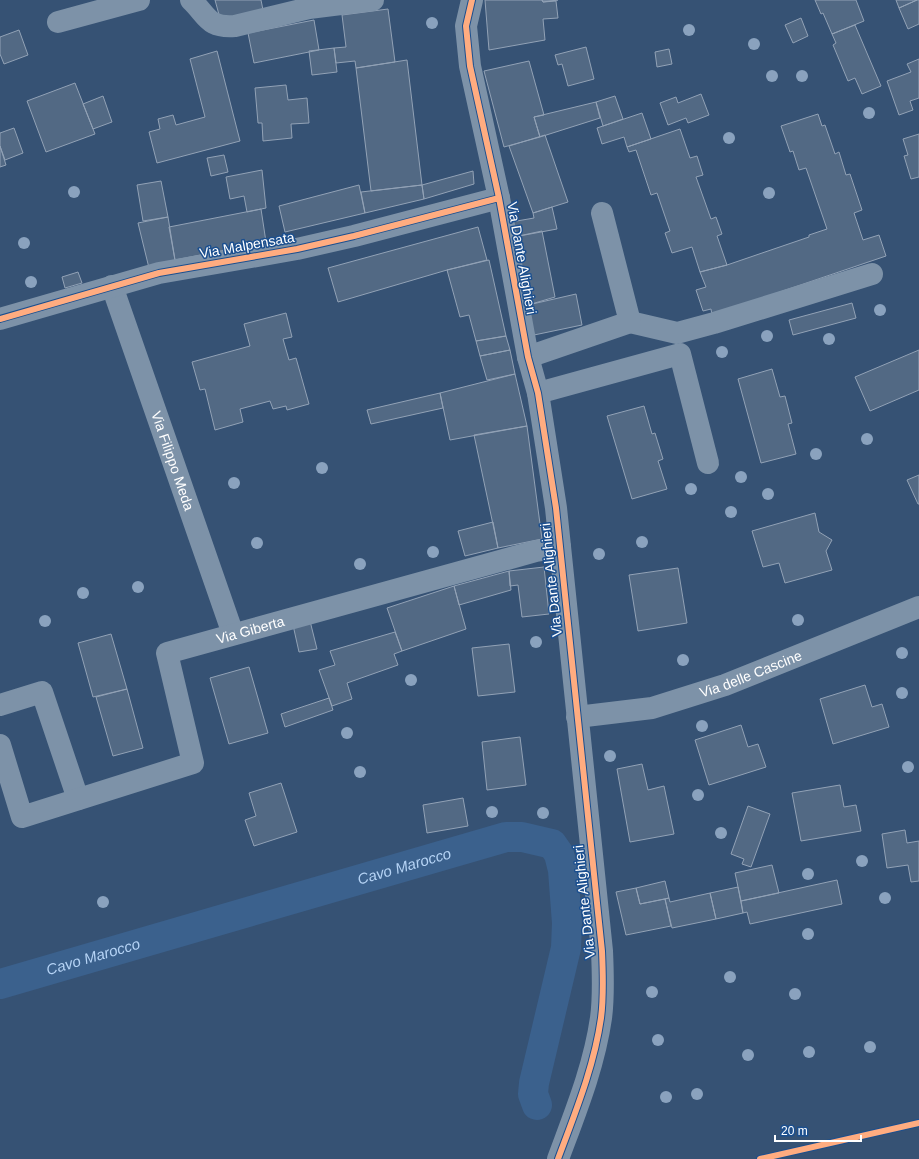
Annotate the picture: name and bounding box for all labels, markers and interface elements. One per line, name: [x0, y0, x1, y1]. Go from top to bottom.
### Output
street label: Via Dante Alighieri: [504, 200, 540, 316]
street label: Via Malpensata: [198, 229, 296, 261]
street label: Via Filippo Meda: [148, 409, 197, 513]
street label: Via Dante Alighieri: [537, 522, 565, 638]
street label: Via Giberta: [214, 613, 286, 647]
street label: Via delle Cascine: [698, 647, 804, 700]
water label: Cavo Marocco: [355, 844, 453, 888]
street label: Via Dante Alighieri: [570, 844, 598, 960]
water label: Cavo Marocco: [44, 935, 142, 978]
scale bar: [775, 1117, 861, 1143]
text: 20 m: [781, 1124, 808, 1138]

